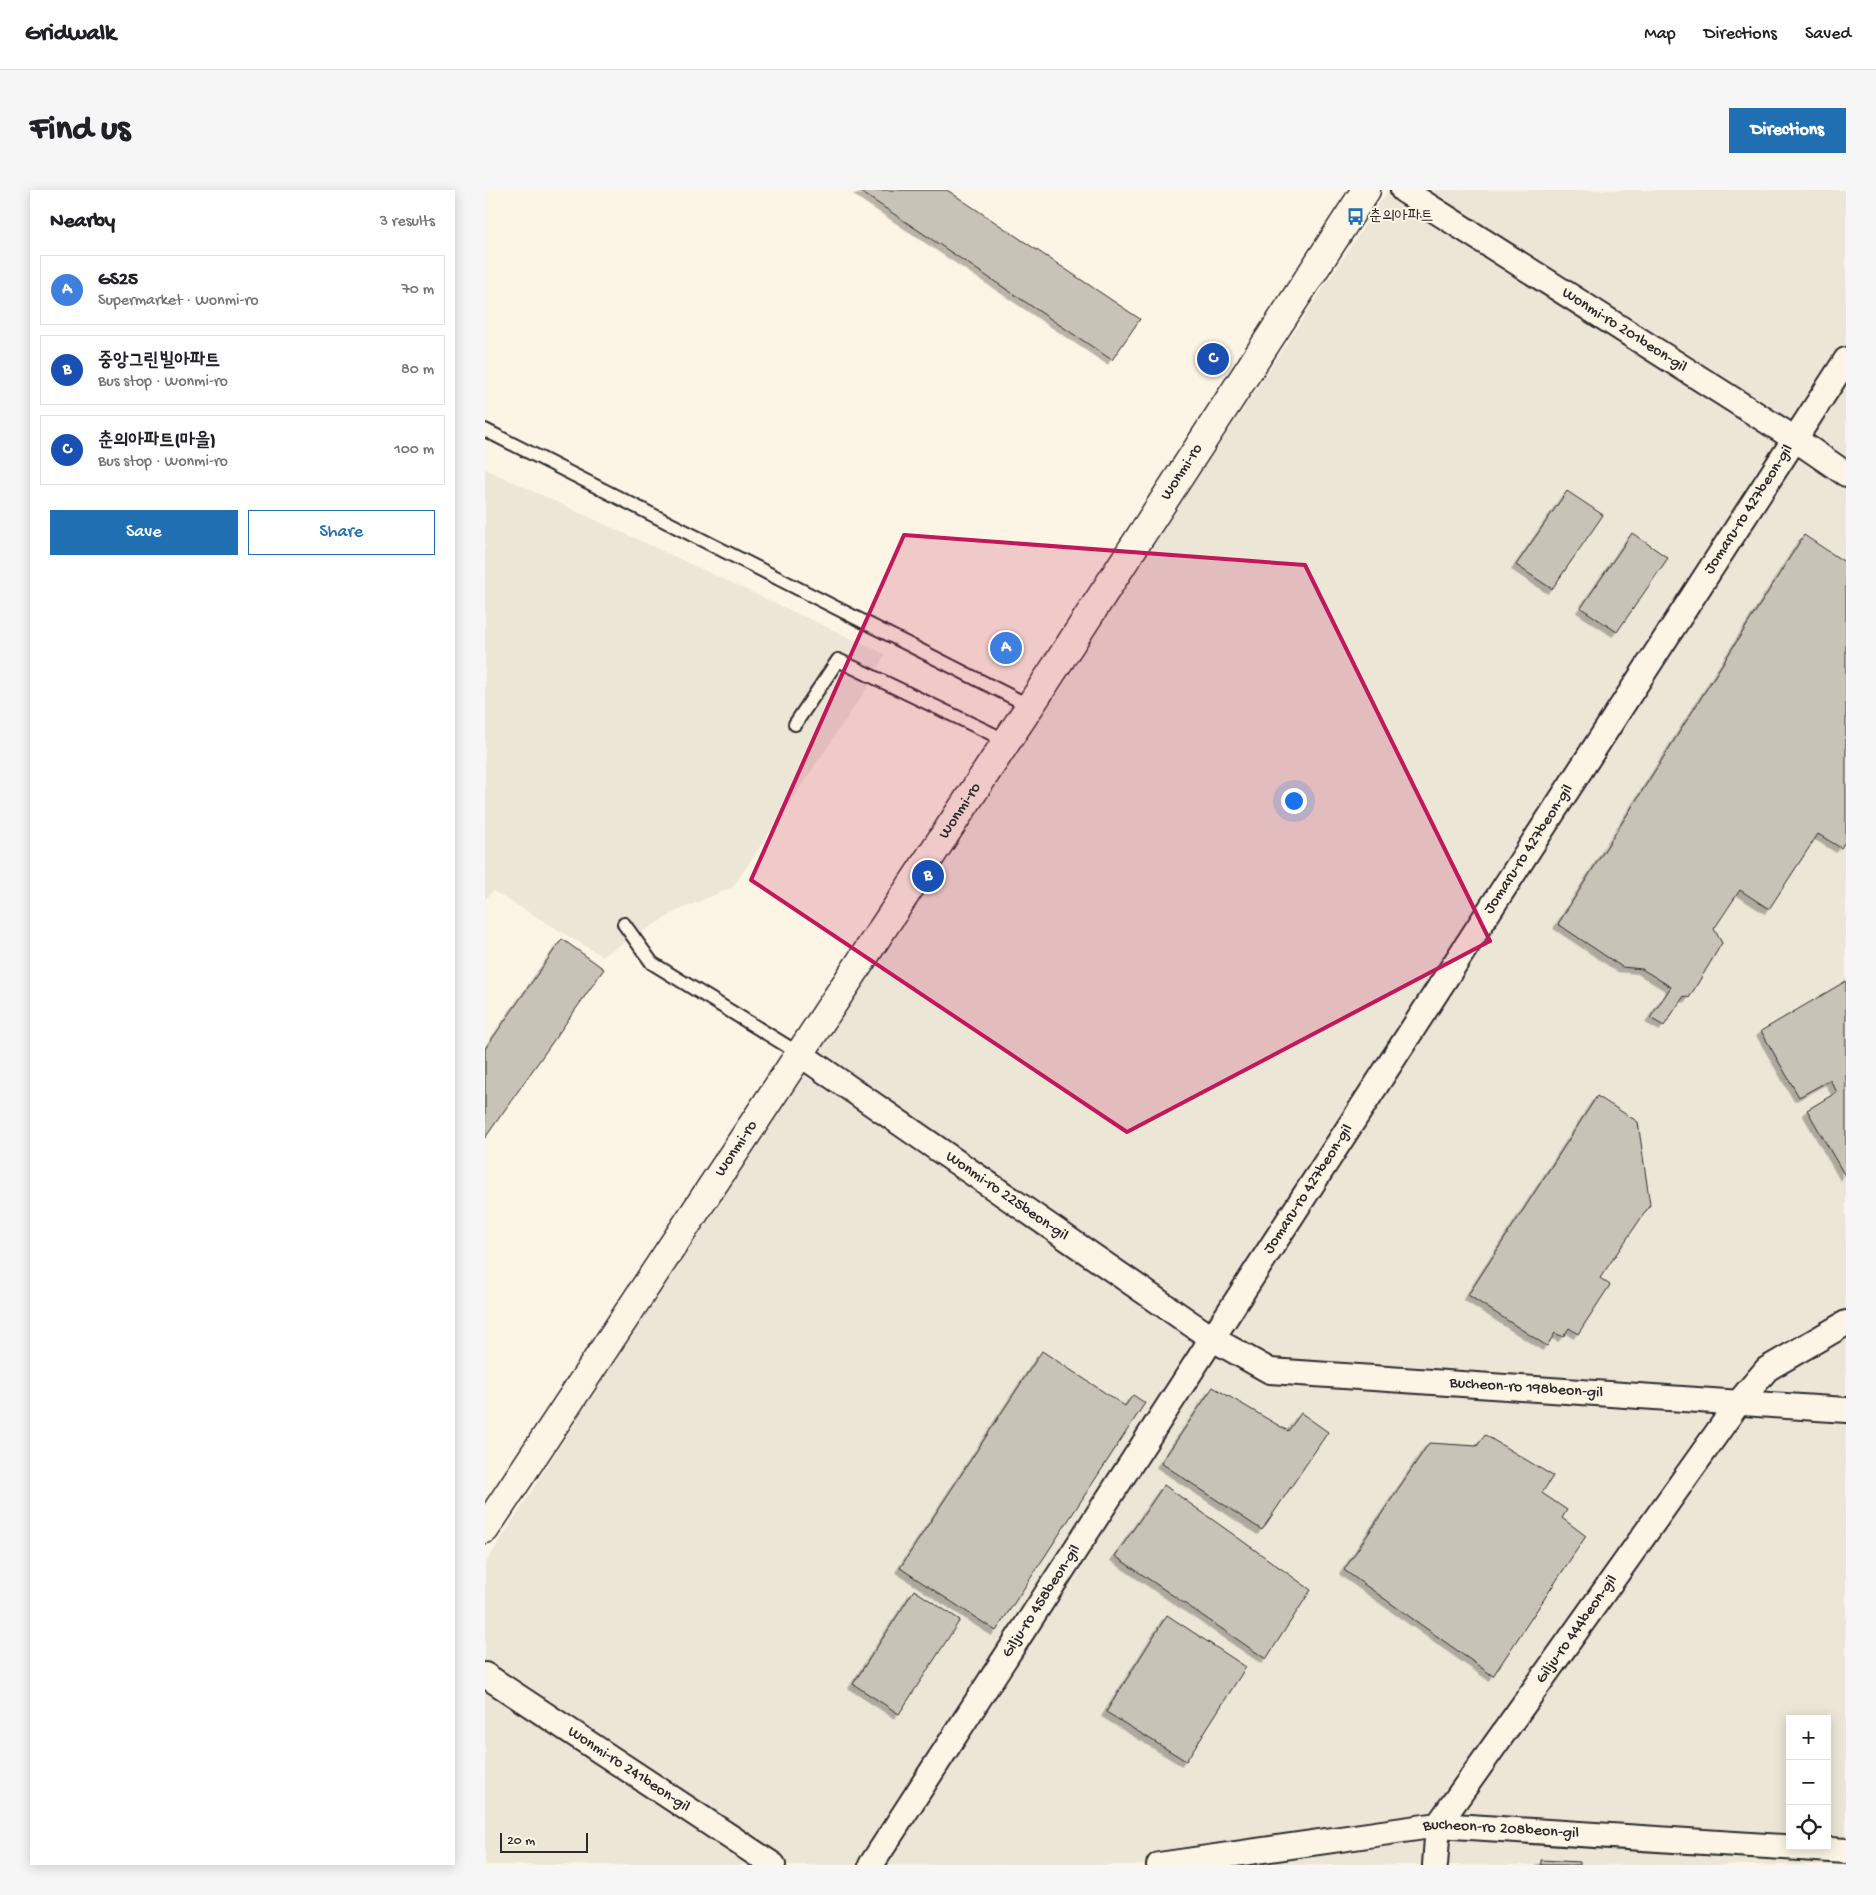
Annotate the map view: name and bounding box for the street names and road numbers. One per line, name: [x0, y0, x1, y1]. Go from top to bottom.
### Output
street label: Wonmi-ro 201beon-gil: [1558, 284, 1690, 377]
street label: Wonmi-ro: [1157, 441, 1207, 504]
street label: Jomaru-ro 427beon-gil: [1700, 441, 1798, 578]
street label: Wonmi-ro: [935, 779, 986, 843]
street label: Jomaru-ro 427beon-gil: [1480, 781, 1578, 918]
street label: Wonmi-ro: [711, 1117, 762, 1180]
street label: Jomaru-ro 427beon-gil: [1260, 1121, 1358, 1258]
street label: Wonmi-ro 225beon-gil: [941, 1148, 1072, 1246]
street label: Bucheon-ro 198beon-gil: [1448, 1374, 1604, 1403]
street label: Gilju-ro 458beon-gil: [998, 1541, 1085, 1661]
street label: Gilju-ro 444beon-gil: [1532, 1572, 1622, 1687]
street label: Wonmi-ro 241beon-gil: [564, 1722, 693, 1817]
street label: Bucheon-ro 208beon-gil: [1421, 1815, 1580, 1843]

